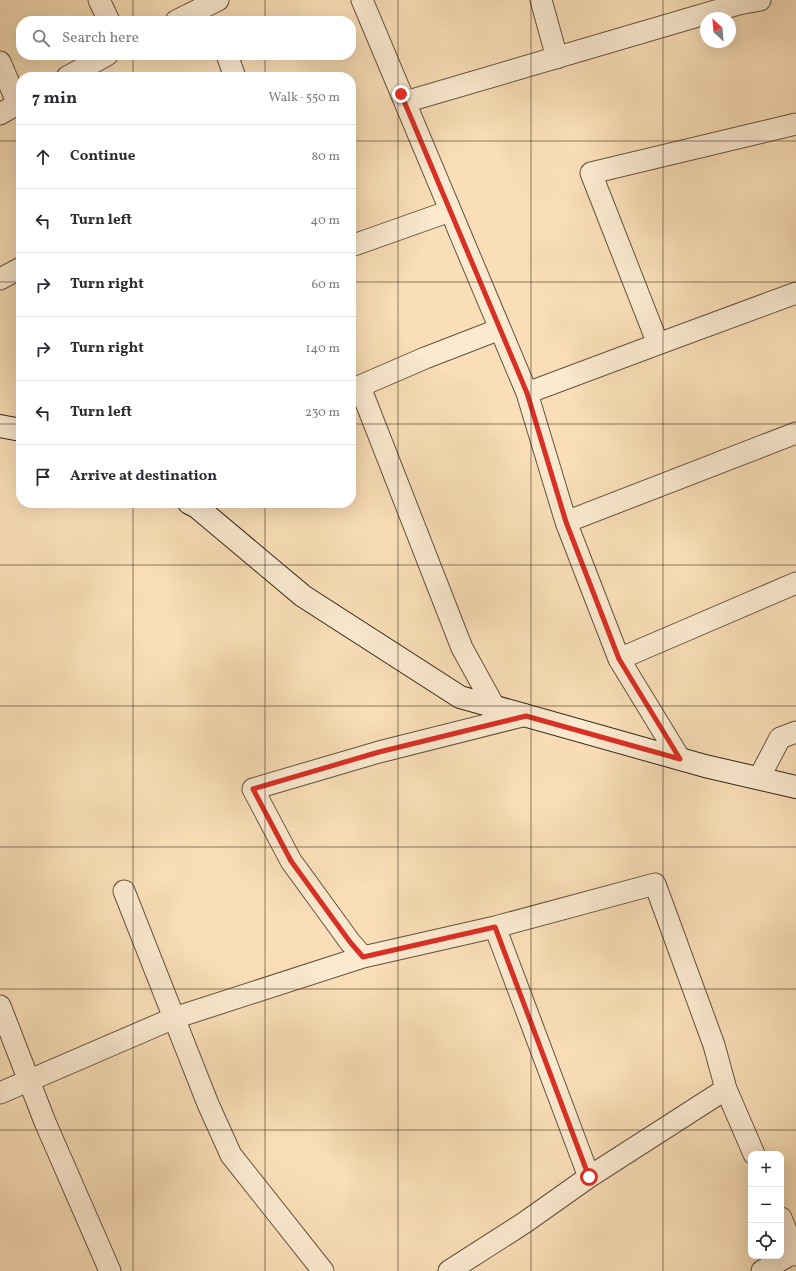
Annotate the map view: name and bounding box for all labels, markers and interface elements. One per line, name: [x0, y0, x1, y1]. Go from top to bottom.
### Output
north arrow: [700, 12, 736, 48]
search box: [16, 16, 356, 60]
icon: search: [30, 27, 52, 49]
text: Search here: [62, 28, 139, 49]
route end: [392, 85, 410, 103]
text: 7 min: [32, 87, 77, 110]
text: Walk · 550 m: [269, 89, 340, 107]
icon: ahead: [32, 146, 54, 168]
text: Continue: [70, 146, 135, 167]
text: 80 m: [311, 148, 340, 166]
icon: left: [32, 210, 54, 232]
text: Turn left: [70, 210, 132, 231]
text: 40 m: [311, 212, 340, 230]
icon: right: [32, 274, 54, 296]
text: Turn right: [70, 274, 144, 295]
text: 60 m: [312, 276, 340, 294]
icon: right: [32, 338, 54, 360]
text: Turn right: [70, 338, 144, 359]
text: 140 m: [306, 340, 340, 358]
icon: left: [32, 402, 54, 424]
text: Turn left: [70, 402, 132, 423]
text: 230 m: [305, 404, 340, 422]
icon: arrive: [32, 466, 54, 488]
text: Arrive at destination: [70, 466, 217, 487]
map controls: [748, 1151, 784, 1259]
button: +: [748, 1151, 784, 1187]
route start: [580, 1168, 598, 1186]
button: −: [748, 1187, 784, 1223]
button: locate: [748, 1223, 784, 1259]

